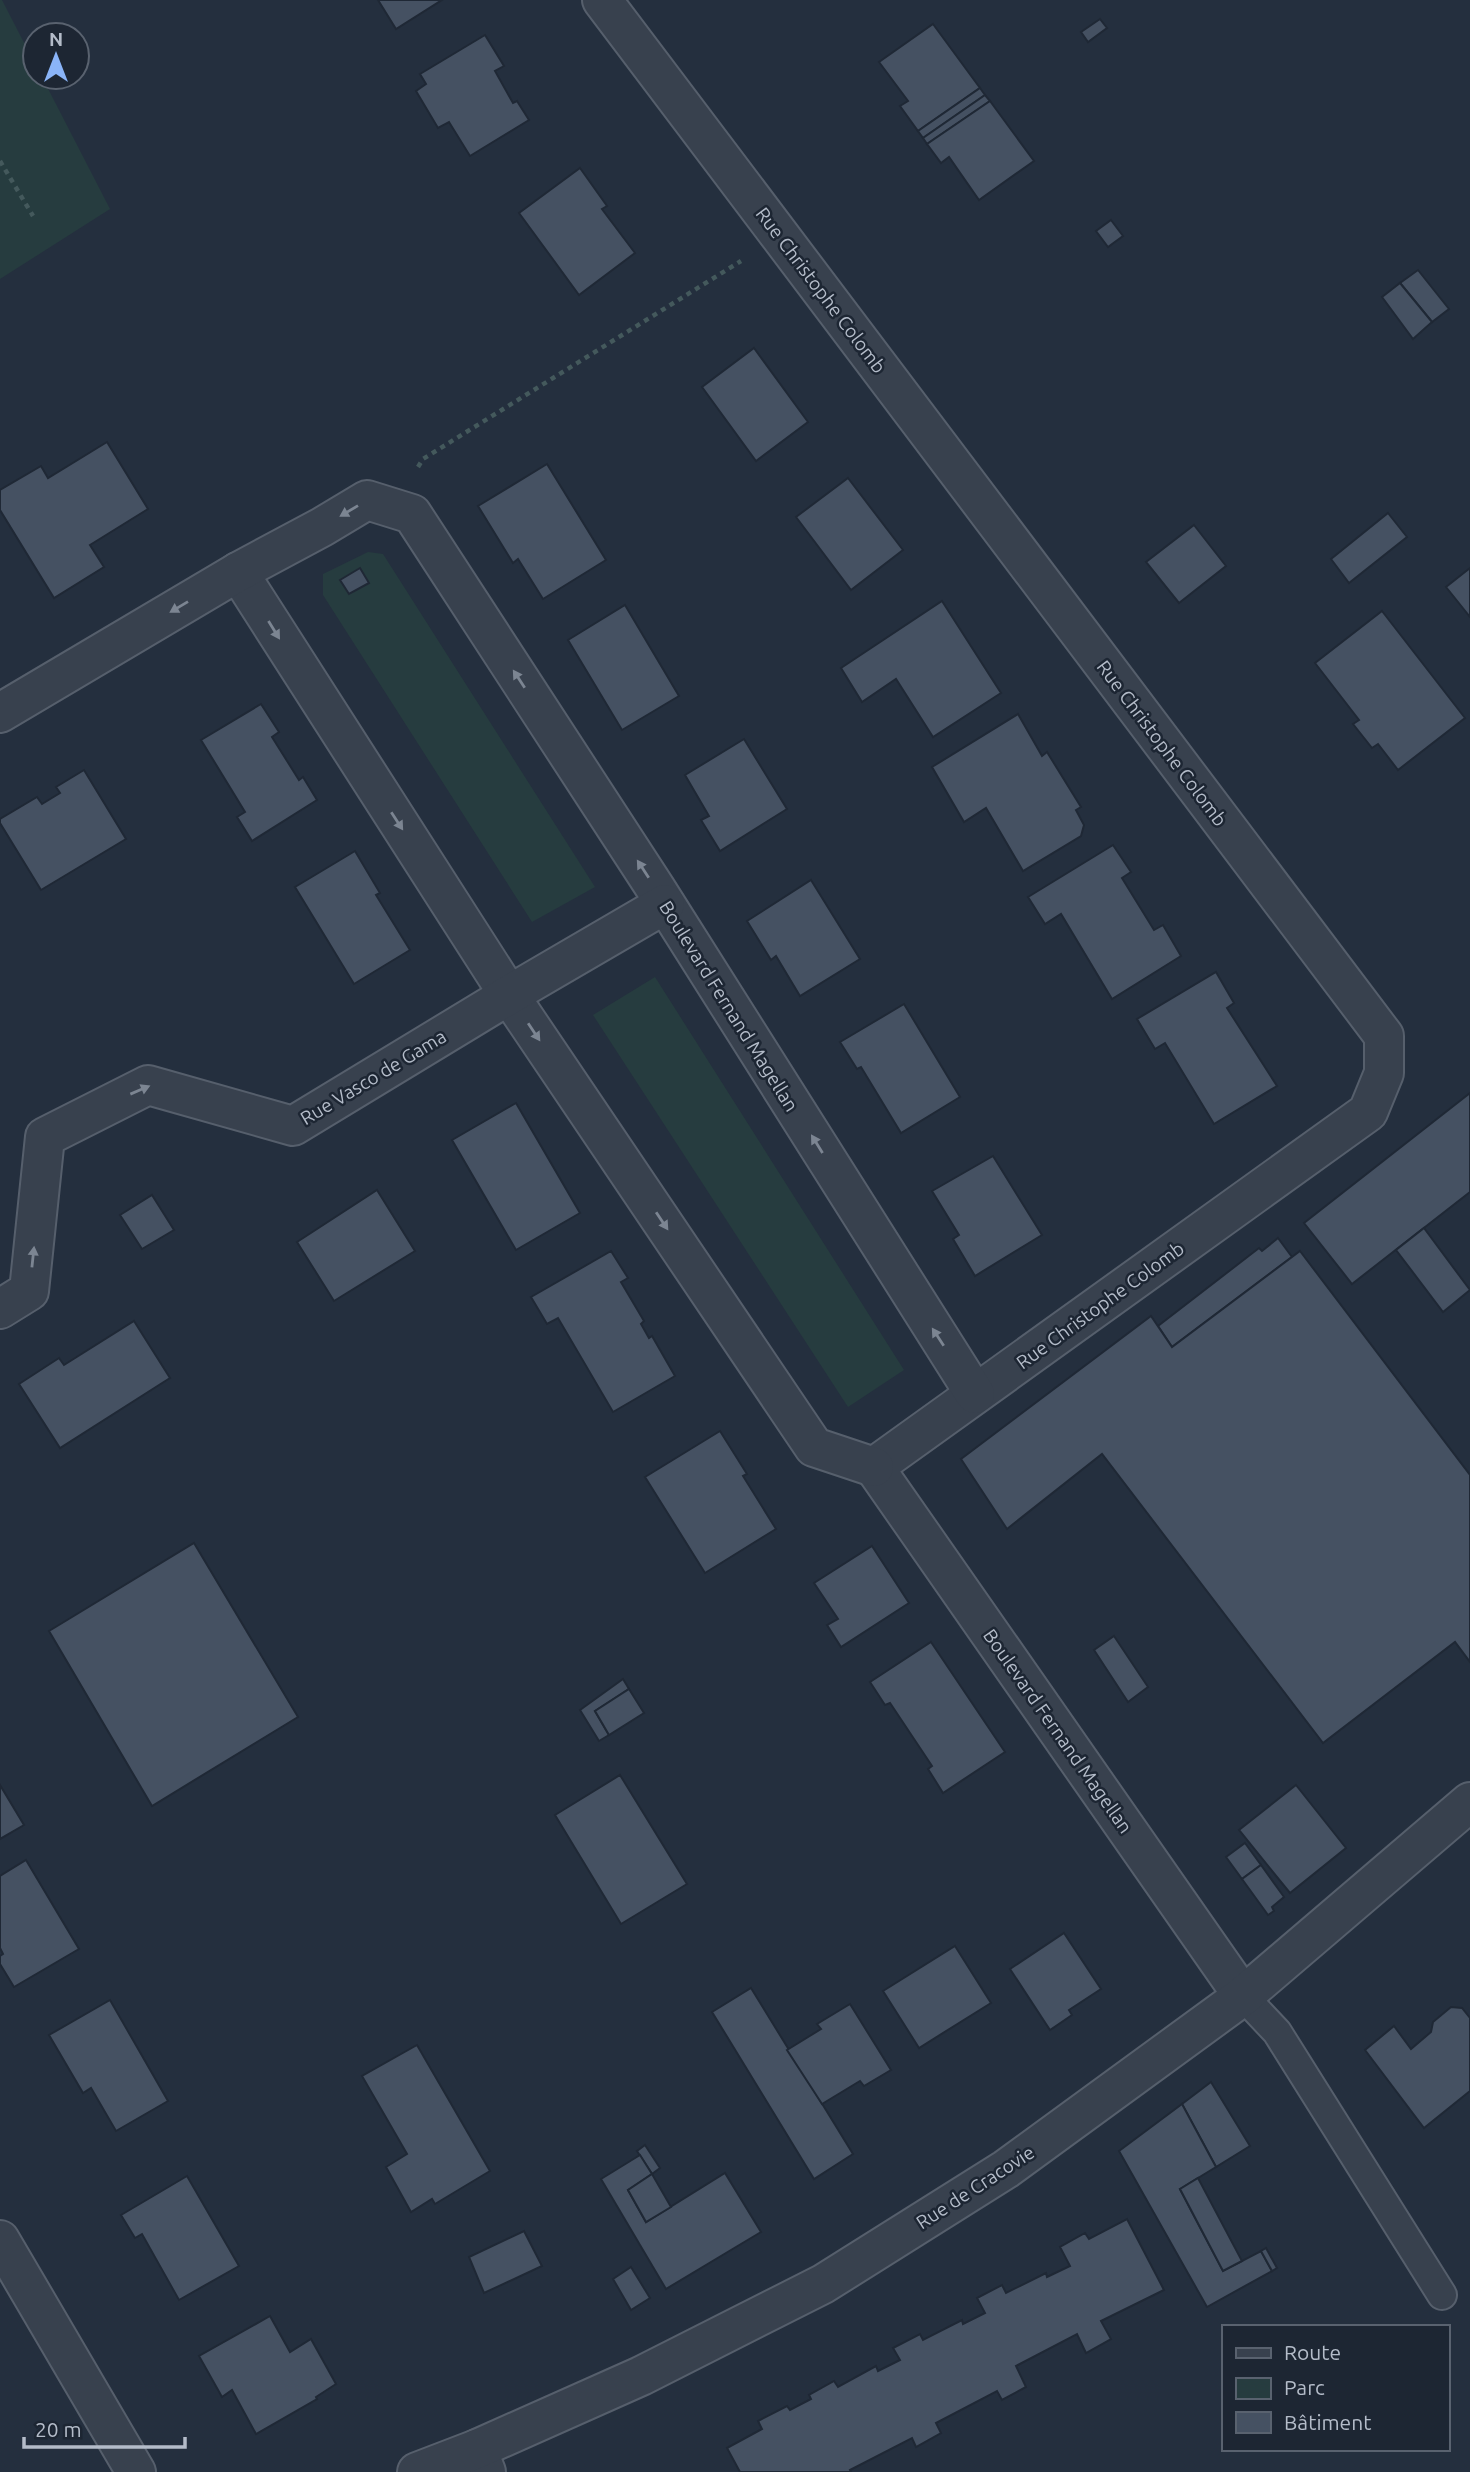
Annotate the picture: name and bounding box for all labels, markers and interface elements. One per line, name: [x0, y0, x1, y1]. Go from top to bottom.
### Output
north arrow: [21, 21, 91, 91]
text: N: [49, 28, 63, 50]
street label: Rue Christophe Colomb: [751, 203, 891, 377]
one-way arrow: [339, 504, 358, 517]
one-way arrow: [170, 600, 189, 613]
one-way arrow: [268, 620, 281, 639]
street label: Rue Christophe Colomb: [1092, 656, 1232, 830]
one-way arrow: [512, 669, 525, 688]
one-way arrow: [391, 811, 404, 831]
one-way arrow: [636, 860, 649, 879]
street label: Boulevard Fernand Magellan: [655, 897, 803, 1115]
one-way arrow: [527, 1023, 541, 1041]
street label: Rue Vasco de Gama: [296, 1025, 450, 1129]
one-way arrow: [130, 1084, 150, 1096]
one-way arrow: [810, 1135, 823, 1154]
one-way arrow: [655, 1211, 668, 1231]
street label: Rue Christophe Colomb: [1012, 1237, 1188, 1373]
one-way arrow: [27, 1246, 38, 1268]
one-way arrow: [931, 1328, 945, 1346]
street label: Boulevard Fernand Magellan: [979, 1625, 1137, 1837]
street label: Rue de Cracovie: [912, 2141, 1038, 2233]
legend: [1222, 2325, 1449, 2451]
text: Route: [1284, 2340, 1341, 2364]
text: Parc: [1284, 2375, 1325, 2399]
scale bar: [24, 2406, 186, 2450]
text: Bâtiment: [1284, 2410, 1371, 2434]
text: 20 m: [35, 2417, 82, 2441]

